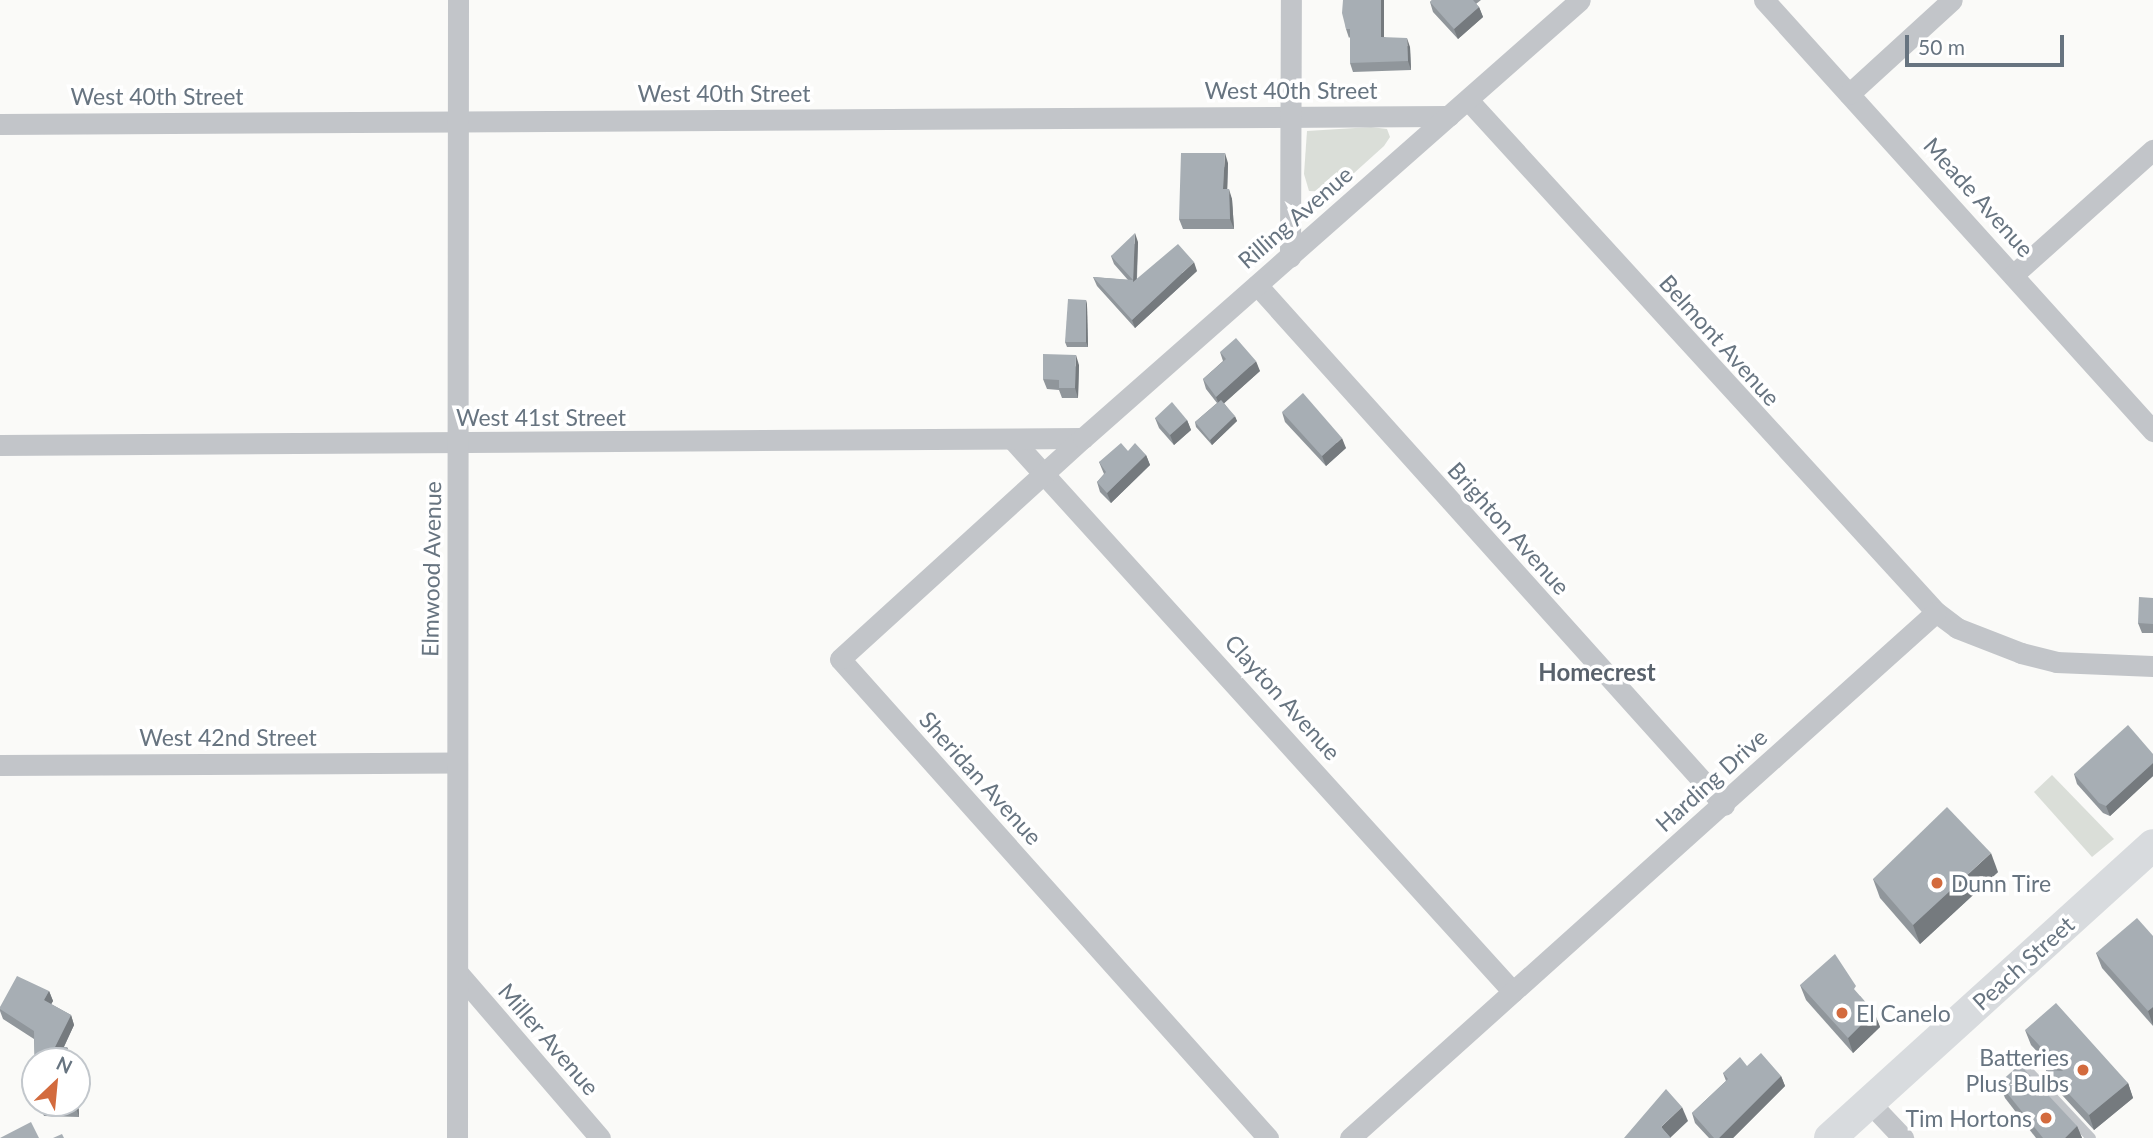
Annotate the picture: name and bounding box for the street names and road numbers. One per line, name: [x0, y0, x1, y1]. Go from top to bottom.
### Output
street label: West 40th Street: [1205, 76, 1377, 104]
street label: West 40th Street: [638, 79, 810, 107]
street label: West 40th Street: [71, 82, 243, 110]
street label: Meade Avenue: [1918, 131, 2040, 263]
street label: Rilling Avenue: [1232, 160, 1358, 274]
street label: Belmont Avenue: [1654, 269, 1786, 411]
street label: West 41st Street: [456, 403, 626, 431]
street label: Brighton Avenue: [1442, 456, 1576, 600]
street label: Elmwood Avenue: [416, 481, 446, 657]
street label: Clayton Avenue: [1219, 628, 1347, 766]
street label: Sheridan Avenue: [914, 705, 1048, 851]
street label: West 42nd Street: [139, 723, 317, 751]
street label: Harding Drive: [1650, 723, 1772, 837]
street label: Peach Street: [1967, 910, 2079, 1016]
street label: Miller Avenue: [493, 977, 605, 1101]

